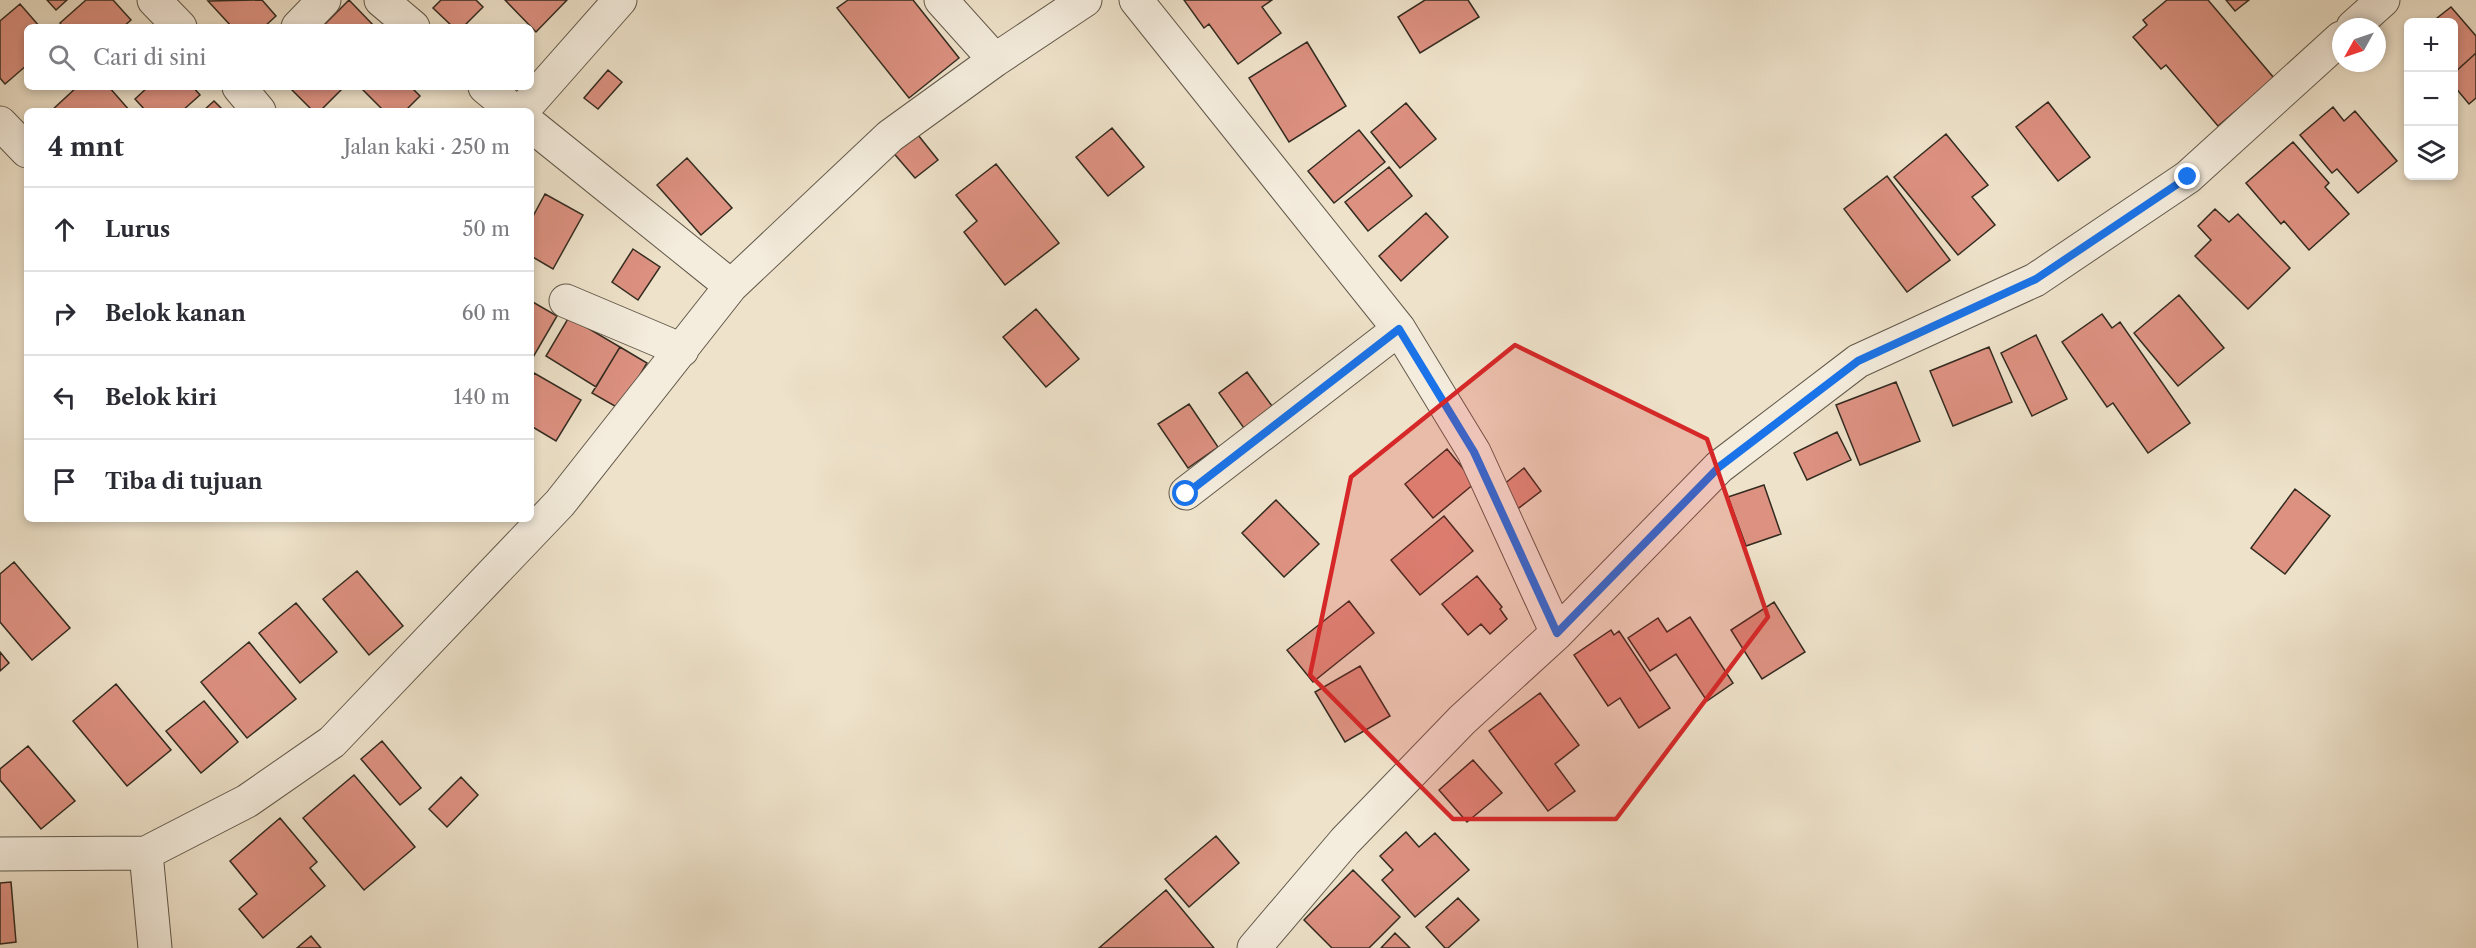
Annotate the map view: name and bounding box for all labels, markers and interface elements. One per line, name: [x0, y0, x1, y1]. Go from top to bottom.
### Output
north arrow: [2332, 18, 2386, 72]
map controls: [2404, 18, 2458, 180]
button: +: [2404, 18, 2458, 72]
search box: [24, 24, 534, 90]
icon: search: [45, 41, 78, 74]
text: Cari di sini: [93, 44, 206, 71]
button: −: [2404, 72, 2458, 126]
button: layers: [2404, 126, 2458, 180]
text: 4 mnt: [48, 131, 124, 163]
text: Jalan kaki · 250 m: [344, 135, 510, 159]
route end: [2174, 163, 2200, 189]
icon: ahead: [48, 213, 81, 246]
text: Lurus: [105, 216, 170, 243]
text: 50 m: [463, 217, 510, 241]
icon: right: [48, 297, 81, 330]
text: Belok kanan: [105, 300, 246, 327]
text: 60 m: [462, 301, 510, 325]
icon: left: [48, 381, 81, 414]
text: Belok kiri: [105, 384, 217, 411]
text: 140 m: [453, 385, 510, 409]
icon: arrive: [48, 465, 81, 498]
text: Tiba di tujuan: [105, 468, 263, 495]
route start: [1172, 480, 1198, 506]

